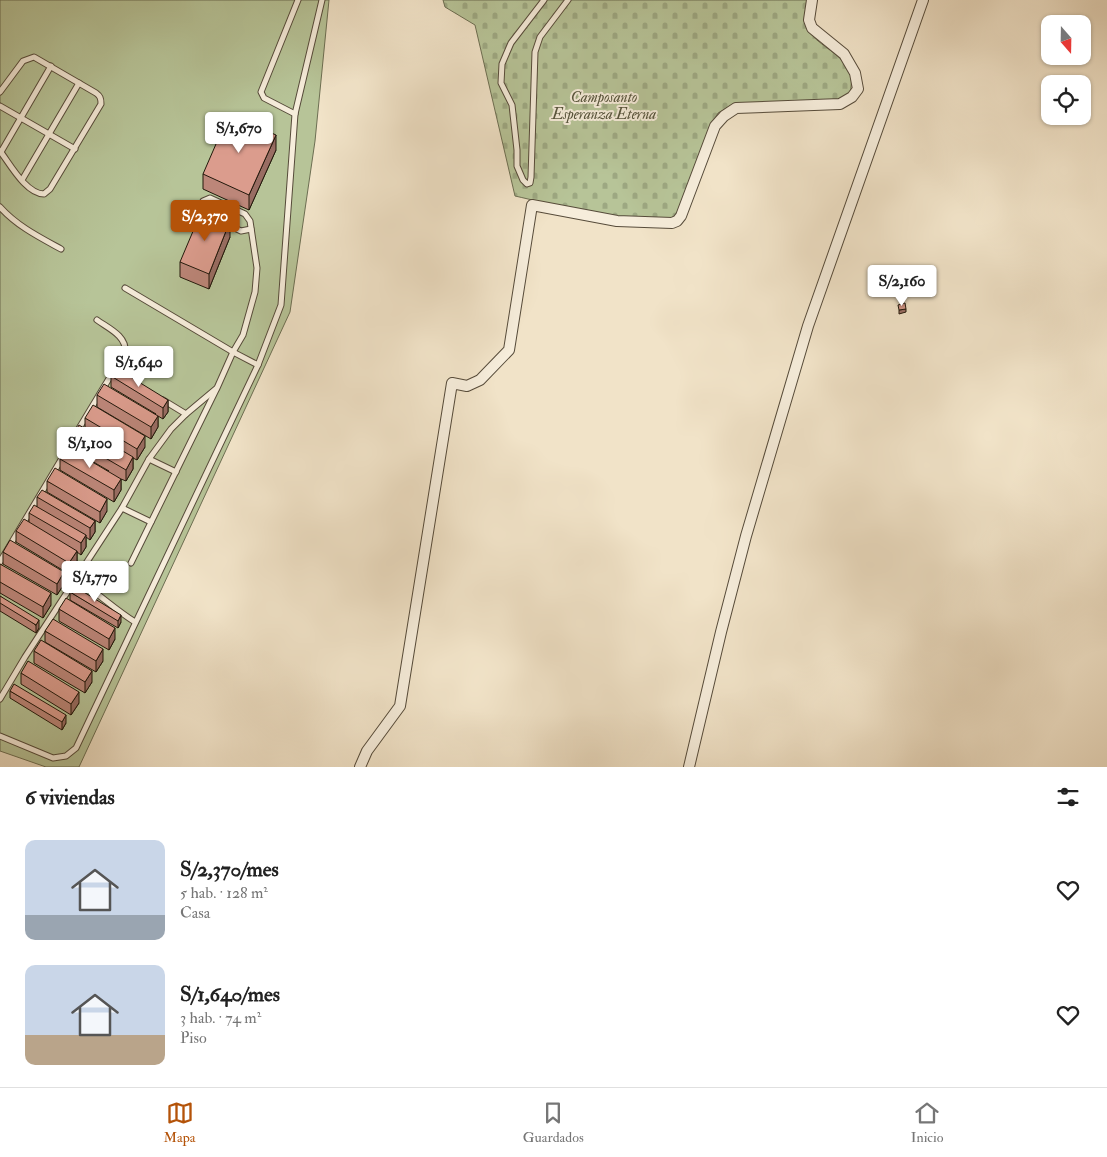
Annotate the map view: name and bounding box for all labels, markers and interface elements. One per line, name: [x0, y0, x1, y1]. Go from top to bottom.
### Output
north arrow: [1041, 15, 1091, 65]
map controls: [1041, 15, 1091, 125]
button: locate: [1041, 75, 1091, 125]
park label: Camposanto Esperanza Eterna: [551, 88, 656, 124]
pin: S/1,670: [193, 112, 285, 154]
text: S/1,670: [216, 118, 262, 138]
pin: S/2,370: [159, 200, 251, 242]
text: S/2,370: [182, 206, 228, 226]
pin: S/2,160: [856, 264, 948, 307]
text: S/2,160: [879, 271, 925, 291]
pin: S/1,640: [93, 346, 185, 388]
text: S/1,640: [115, 352, 163, 372]
pin: S/1,100: [44, 426, 136, 469]
text: S/1,100: [68, 433, 112, 453]
pin: S/1,770: [49, 560, 141, 603]
text: S/1,770: [73, 567, 117, 587]
icon: filters: [1054, 783, 1082, 811]
text: 6 viviendas: [25, 784, 115, 811]
text: S/2,370/mes: [180, 856, 279, 883]
icon: home: [65, 860, 125, 920]
icon: heart: [1054, 876, 1082, 904]
text: 5 hab. · 128 m²: [180, 883, 268, 903]
text: Casa: [180, 903, 210, 923]
text: S/1,640/mes: [180, 981, 280, 1008]
icon: home: [65, 985, 125, 1045]
icon: heart: [1054, 1001, 1082, 1029]
text: 3 hab. · 74 m²: [180, 1008, 261, 1028]
text: Piso: [180, 1028, 207, 1048]
tab: Mapa: [164, 1099, 196, 1146]
tab: Guardados: [523, 1099, 584, 1146]
tab: Inicio: [911, 1099, 943, 1146]

